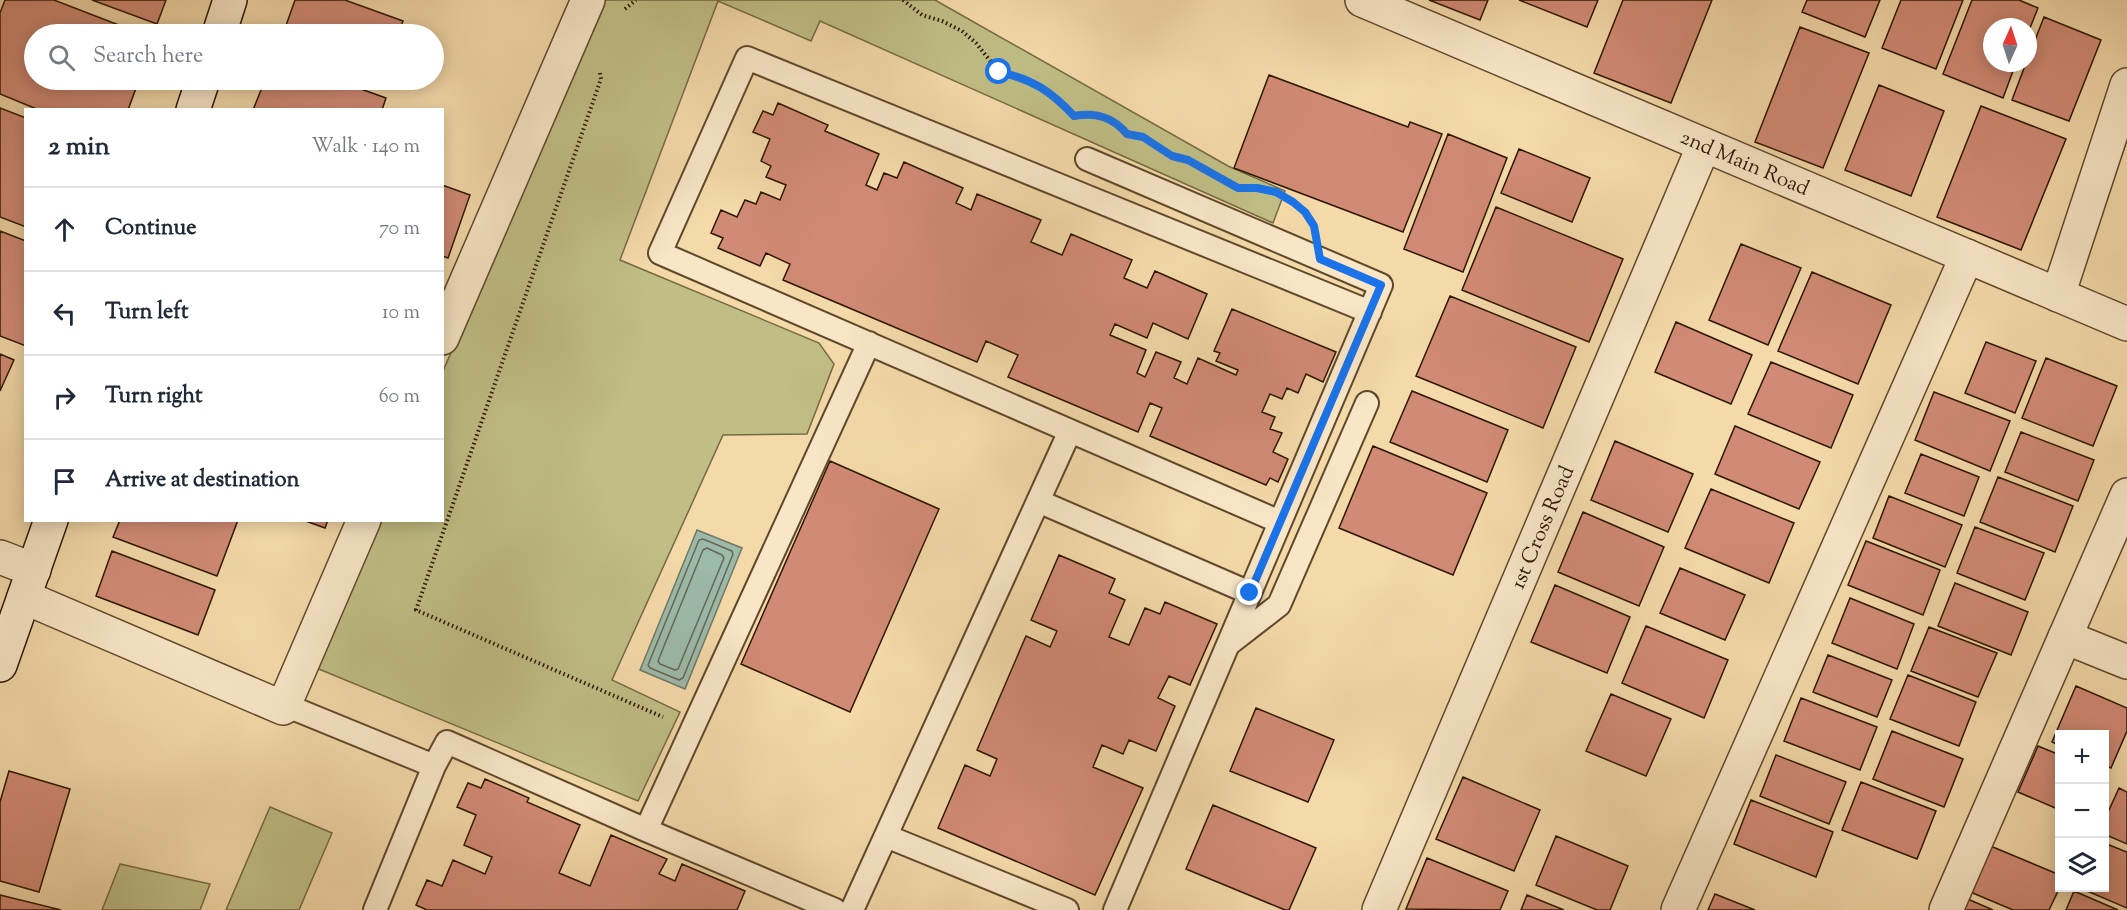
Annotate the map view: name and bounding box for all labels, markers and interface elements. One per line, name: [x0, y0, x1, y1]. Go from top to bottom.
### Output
north arrow: [1983, 18, 2037, 72]
search box: [24, 24, 444, 90]
icon: search: [45, 41, 78, 74]
text: Search here: [93, 41, 203, 73]
route start: [985, 58, 1011, 84]
street label: 2nd Main Road: [1675, 123, 1814, 205]
text: 2 min: [48, 129, 110, 166]
text: Walk · 140 m: [311, 133, 420, 162]
icon: ahead: [48, 213, 81, 246]
text: Continue: [105, 213, 196, 245]
text: 70 m: [379, 215, 420, 244]
icon: left: [48, 297, 81, 330]
text: Turn left: [105, 297, 188, 329]
text: 10 m: [382, 299, 420, 328]
icon: right: [48, 381, 81, 414]
text: Turn right: [105, 381, 202, 413]
text: 60 m: [379, 383, 420, 412]
street label: 1st Cross Road: [1504, 461, 1583, 594]
icon: arrive: [48, 465, 81, 498]
text: Arrive at destination: [105, 465, 300, 497]
route end: [1236, 579, 1262, 605]
map controls: [2055, 730, 2109, 892]
button: +: [2055, 730, 2109, 784]
button: −: [2055, 784, 2109, 838]
button: layers: [2055, 838, 2109, 892]

